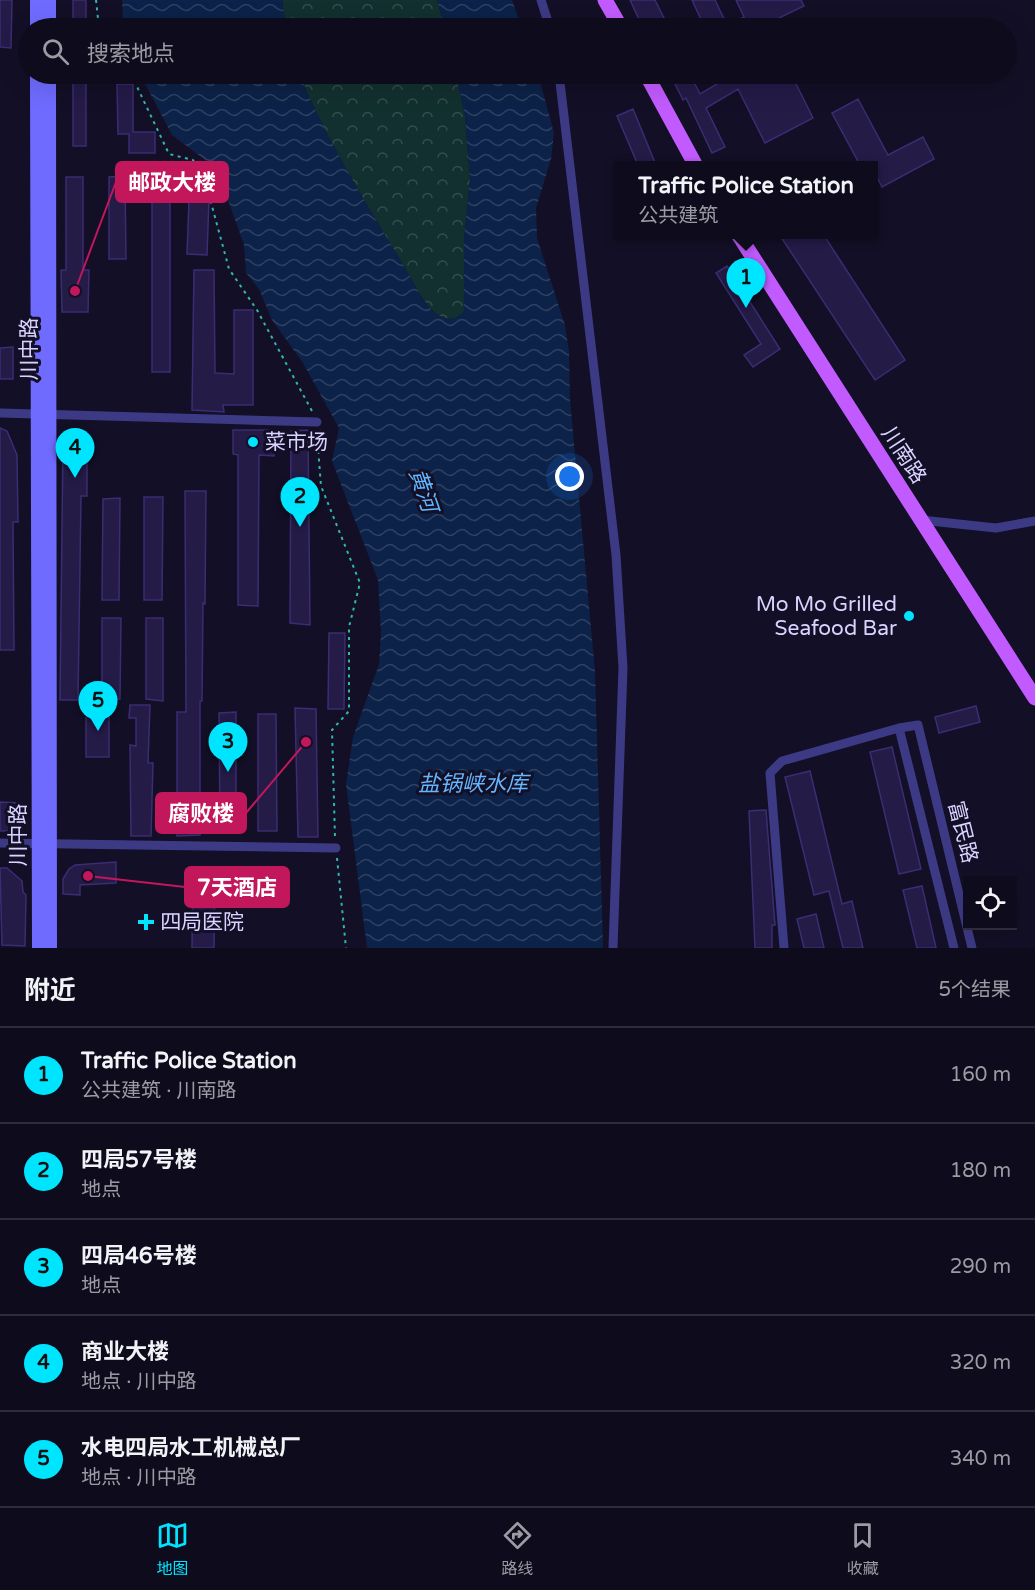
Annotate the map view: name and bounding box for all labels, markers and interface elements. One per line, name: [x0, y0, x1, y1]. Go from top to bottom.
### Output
search box: [18, 18, 1017, 84]
icon: search: [39, 35, 72, 68]
text: 搜索地点: [87, 41, 175, 67]
popup: [614, 161, 878, 239]
callout: 邮政大楼: [116, 162, 228, 202]
text: 邮政大楼: [128, 170, 216, 196]
text: Traffic Police Station: [638, 173, 854, 199]
text: 公共建筑: [638, 204, 718, 228]
pin: 1: [726, 258, 766, 308]
street label: 川中路: [17, 318, 42, 381]
street label: 川南路: [876, 422, 931, 488]
pin: 4: [56, 428, 94, 478]
place label: 菜市场: [265, 430, 328, 455]
marker: 菜市场: [246, 435, 260, 449]
your location: [555, 462, 584, 491]
water label: 黄河: [404, 465, 444, 519]
pin: 2: [280, 478, 320, 527]
place label: Mo Mo Grilled Seafood Bar: [756, 592, 897, 641]
marker: Mo Mo Grilled Seafood Bar: [902, 609, 916, 623]
pin: 5: [78, 682, 118, 731]
pin: 3: [208, 722, 248, 772]
water label: 盐锅峡水库: [418, 771, 532, 797]
callout: 腐败楼: [156, 793, 246, 833]
street label: 富民路: [943, 799, 982, 866]
text: 腐败楼: [168, 801, 234, 827]
street label: 川中路: [6, 804, 31, 867]
callout: 7天酒店: [185, 867, 289, 907]
text: 7天酒店: [197, 875, 277, 901]
map controls: [963, 876, 1017, 930]
button: locate: [963, 876, 1017, 930]
place label: 四局医院: [160, 910, 244, 935]
marker: 四局医院: [137, 913, 155, 931]
text: 附近: [24, 975, 76, 1006]
text: 5个结果: [938, 978, 1011, 1002]
text: Traffic Police Station: [81, 1048, 297, 1074]
text: 1: [37, 1063, 50, 1087]
text: 160 m: [950, 1063, 1011, 1087]
text: 公共建筑 · 川南路: [81, 1079, 237, 1103]
text: 四局57号楼: [81, 1147, 197, 1173]
text: 2: [37, 1159, 50, 1183]
text: 180 m: [950, 1159, 1011, 1183]
text: 地点: [81, 1178, 121, 1202]
text: 四局46号楼: [81, 1243, 197, 1269]
text: 3: [37, 1255, 50, 1279]
text: 290 m: [950, 1255, 1011, 1279]
text: 地点: [81, 1274, 121, 1298]
text: 商业大楼: [81, 1339, 169, 1365]
text: 4: [37, 1351, 50, 1375]
text: 320 m: [950, 1351, 1011, 1375]
text: 地点 · 川中路: [81, 1370, 197, 1394]
text: 水电四局水工机械总厂: [81, 1435, 301, 1461]
text: 5: [37, 1447, 50, 1471]
text: 340 m: [950, 1447, 1011, 1471]
text: 地点 · 川中路: [81, 1466, 197, 1490]
tab: 地图: [156, 1519, 189, 1579]
tab: 路线: [501, 1519, 534, 1579]
tab: 收藏: [846, 1519, 879, 1579]

